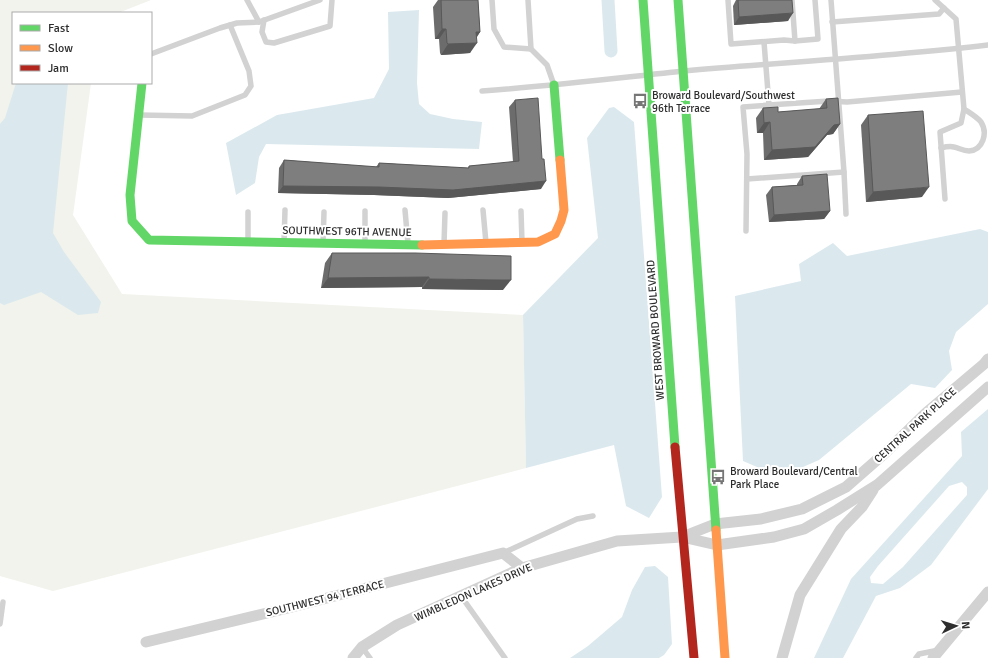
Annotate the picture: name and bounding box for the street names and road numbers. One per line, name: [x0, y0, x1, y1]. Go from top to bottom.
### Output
street label: SOUTHWEST 96TH AVENUE: [282, 224, 412, 239]
street label: WEST BROWARD BOULEVARD: [644, 259, 667, 401]
street label: CENTRAL PARK PLACE: [871, 385, 959, 466]
street label: WIMBLEDON LAKES DRIVE: [412, 561, 534, 624]
street label: SOUTHWEST 94 TERRACE: [265, 578, 386, 619]

